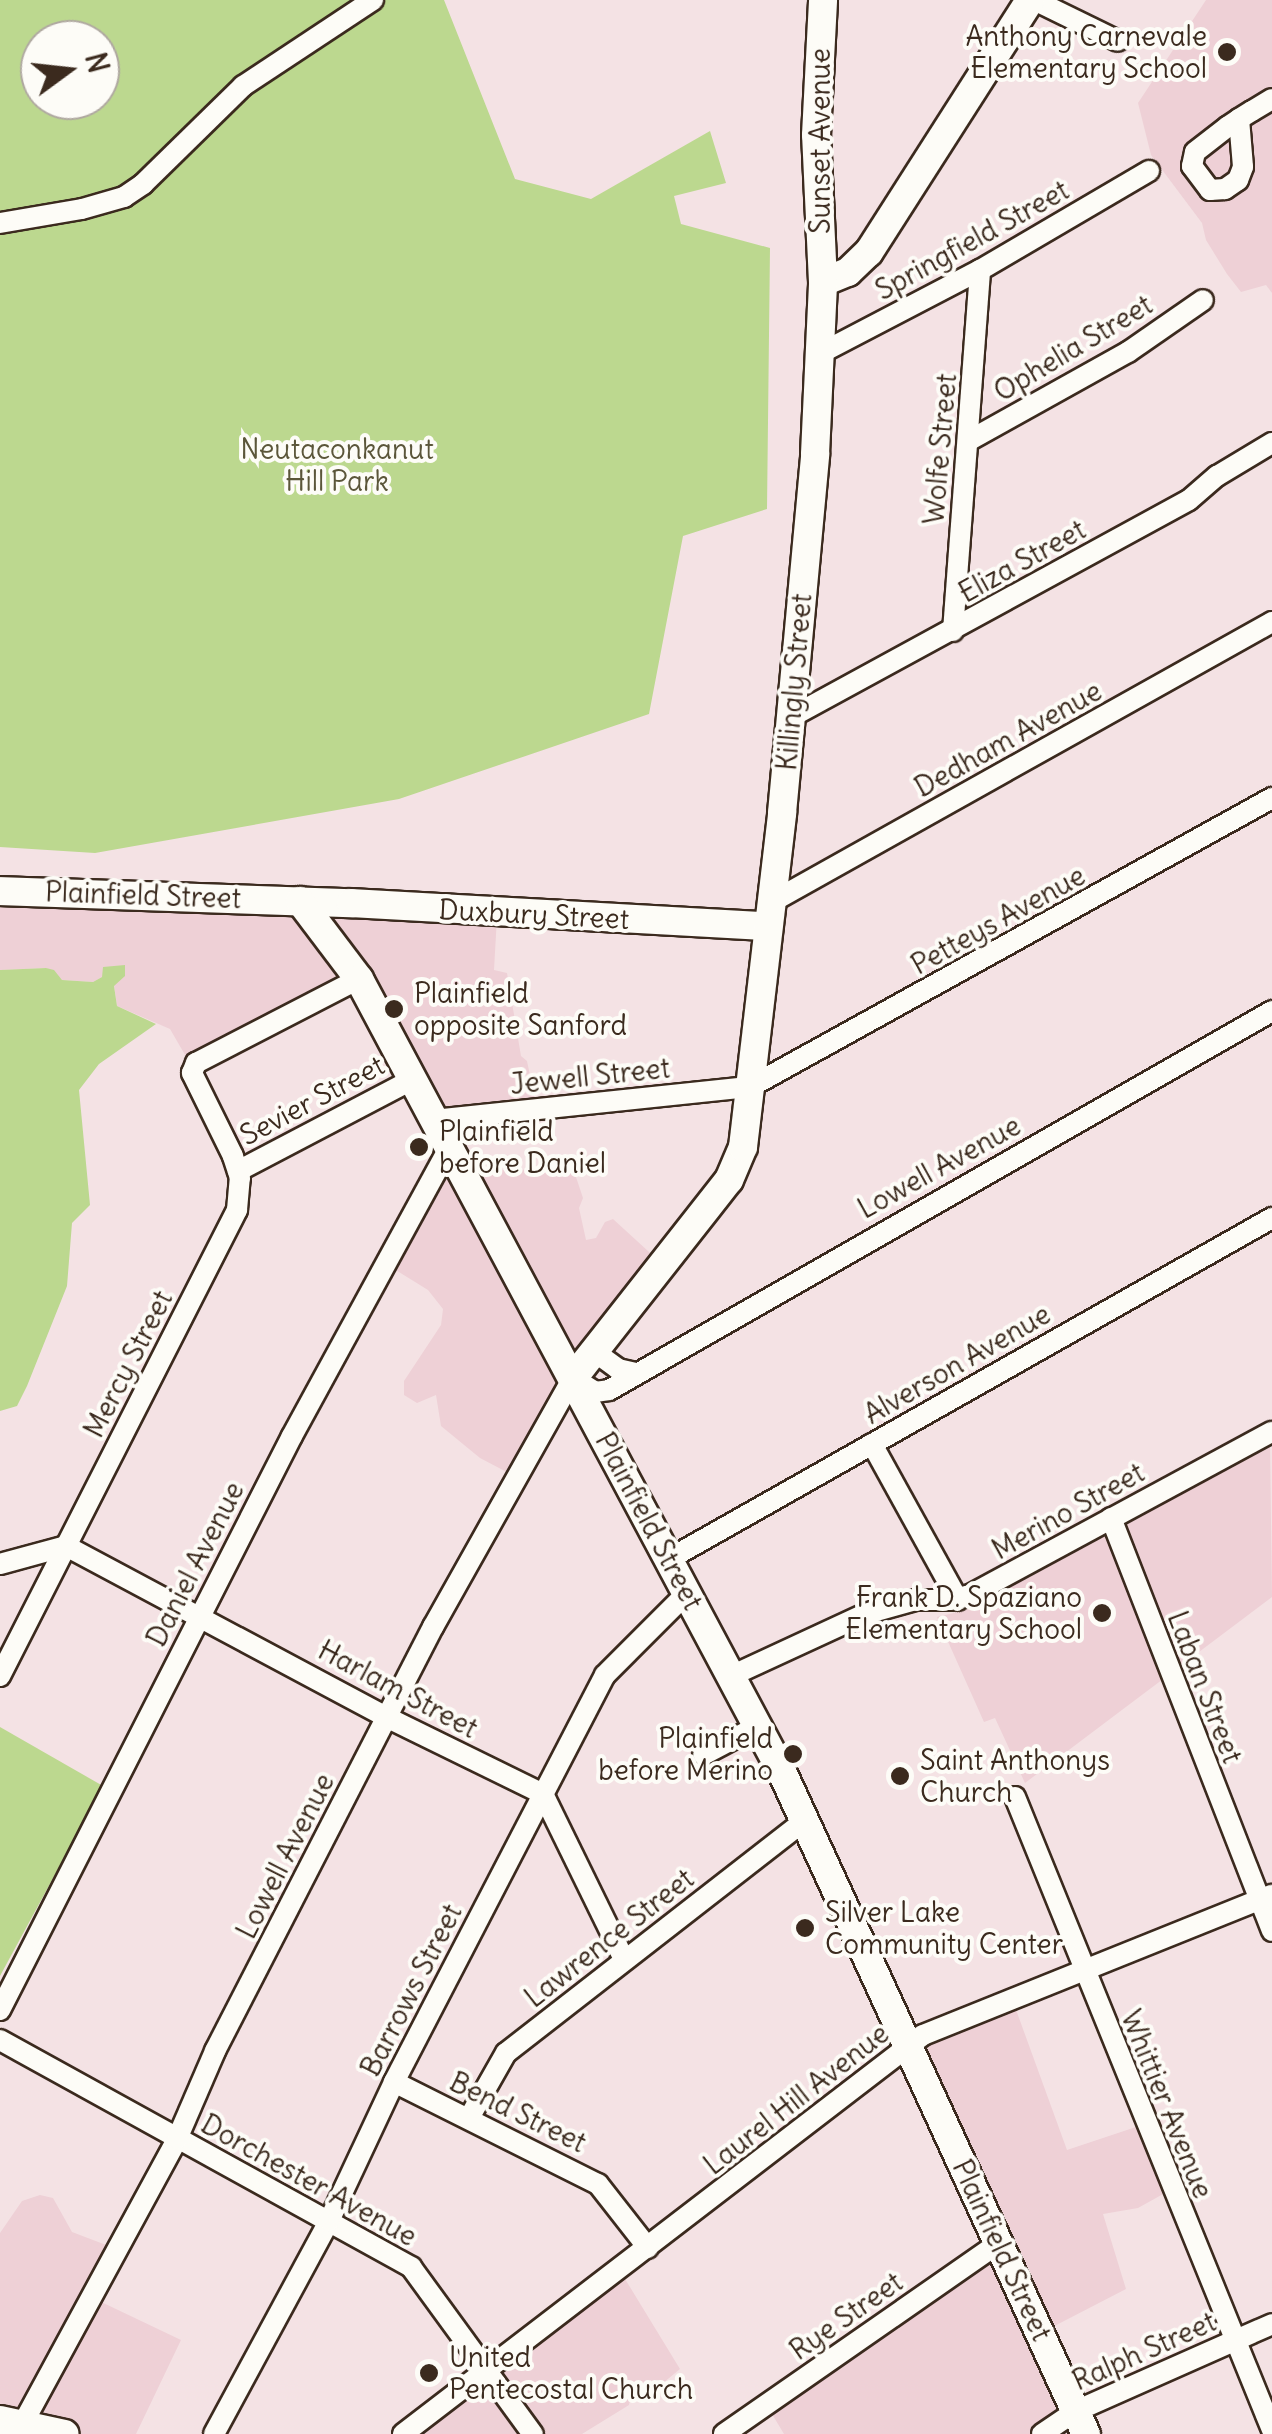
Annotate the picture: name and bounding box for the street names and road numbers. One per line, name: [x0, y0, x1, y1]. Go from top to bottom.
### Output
street label: Sunset Avenue: [803, 48, 837, 234]
street label: Springfield Street: [870, 173, 1074, 307]
street label: Ophelia Street: [988, 288, 1158, 408]
street label: Wolfe Street: [917, 372, 963, 526]
street label: Eliza Street: [953, 512, 1091, 610]
street label: Killingly Street: [770, 592, 818, 772]
street label: Dedham Avenue: [909, 674, 1107, 804]
street label: Petteys Avenue: [905, 858, 1091, 982]
street label: Plainfield Street: [44, 875, 242, 915]
street label: Duxbury Street: [438, 892, 630, 936]
street label: Sevier Street: [234, 1048, 390, 1152]
street label: Jewell Street: [509, 1051, 671, 1101]
street label: Lowell Avenue: [852, 1108, 1026, 1226]
street label: Mercy Street: [77, 1285, 179, 1443]
street label: Alverson Avenue: [858, 1297, 1056, 1431]
street label: Plainfield Street: [588, 1427, 710, 1615]
street label: Merino Street: [986, 1455, 1150, 1567]
street label: Daniel Avenue: [139, 1476, 251, 1652]
street label: Laban Street: [1161, 1606, 1249, 1768]
street label: Harlam Street: [313, 1633, 483, 1745]
street label: Lowell Avenue: [229, 1768, 341, 1944]
street label: Lawrence Street: [518, 1862, 700, 2014]
street label: Barrows Street: [353, 1898, 469, 2082]
street label: Whittier Avenue: [1114, 2005, 1220, 2203]
street label: Laurel Hill Avenue: [697, 2016, 895, 2182]
street label: Bend Street: [444, 2065, 592, 2159]
street label: Dorchester Avenue: [195, 2107, 423, 2253]
street label: Plainfield Street: [945, 2154, 1059, 2346]
street label: Rye Street: [783, 2265, 909, 2367]
street label: Ralph Street: [1067, 2304, 1221, 2398]

